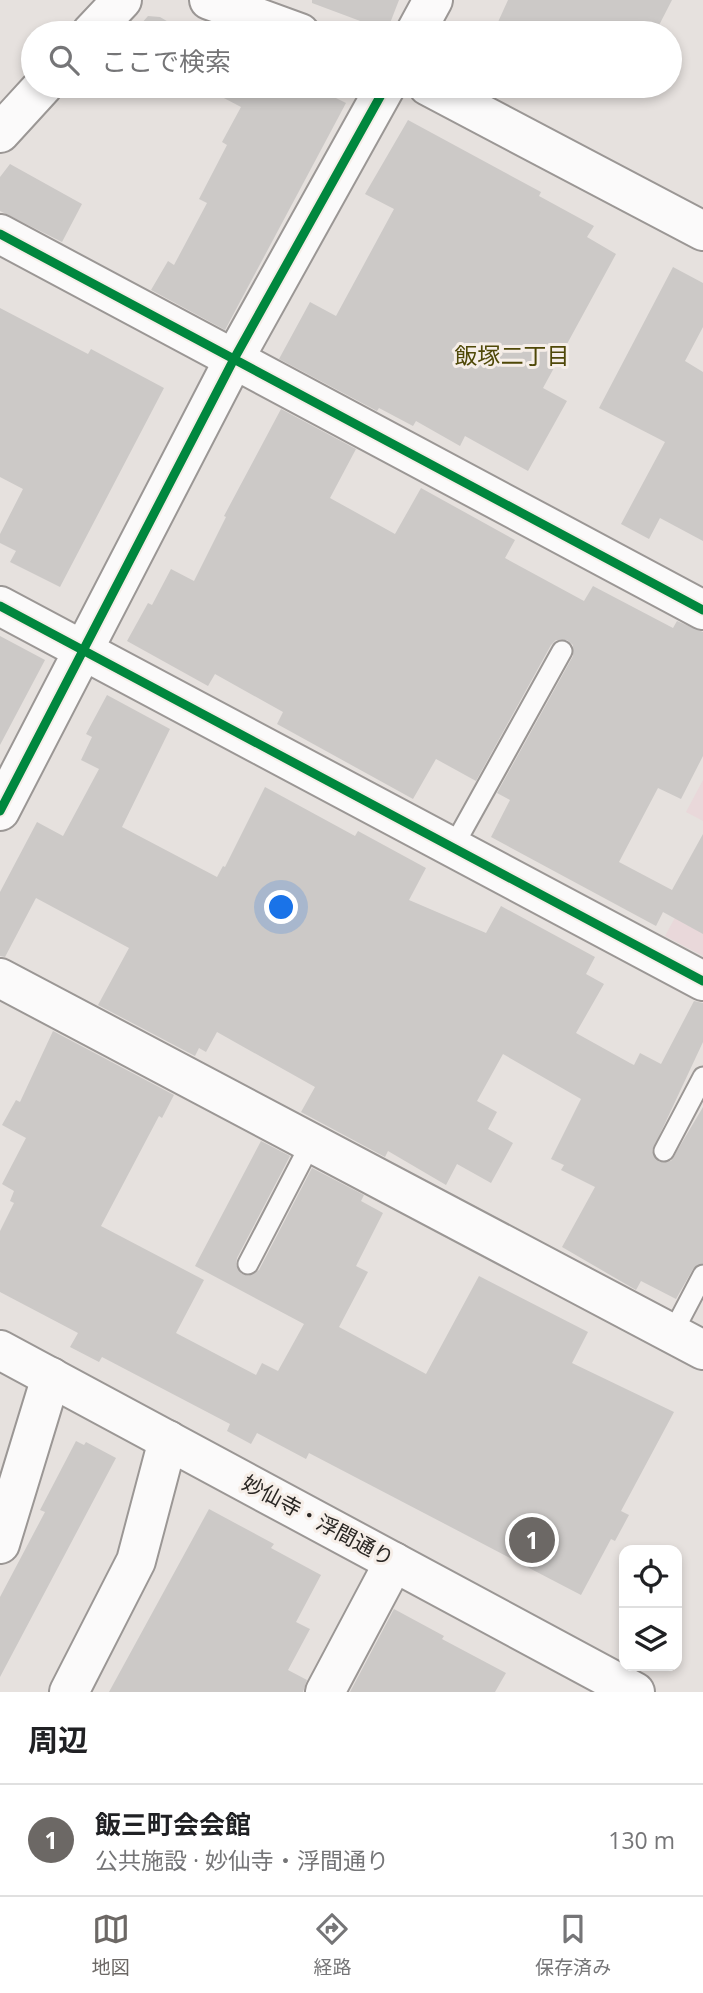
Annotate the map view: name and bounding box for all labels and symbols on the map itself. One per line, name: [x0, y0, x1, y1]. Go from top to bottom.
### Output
district label: 飯塚二丁目: [455, 339, 570, 371]
your location: [264, 890, 298, 924]
street label: 妙仙寺・浮間通り: [238, 1468, 399, 1572]
pin: 1: [509, 1514, 555, 1566]

